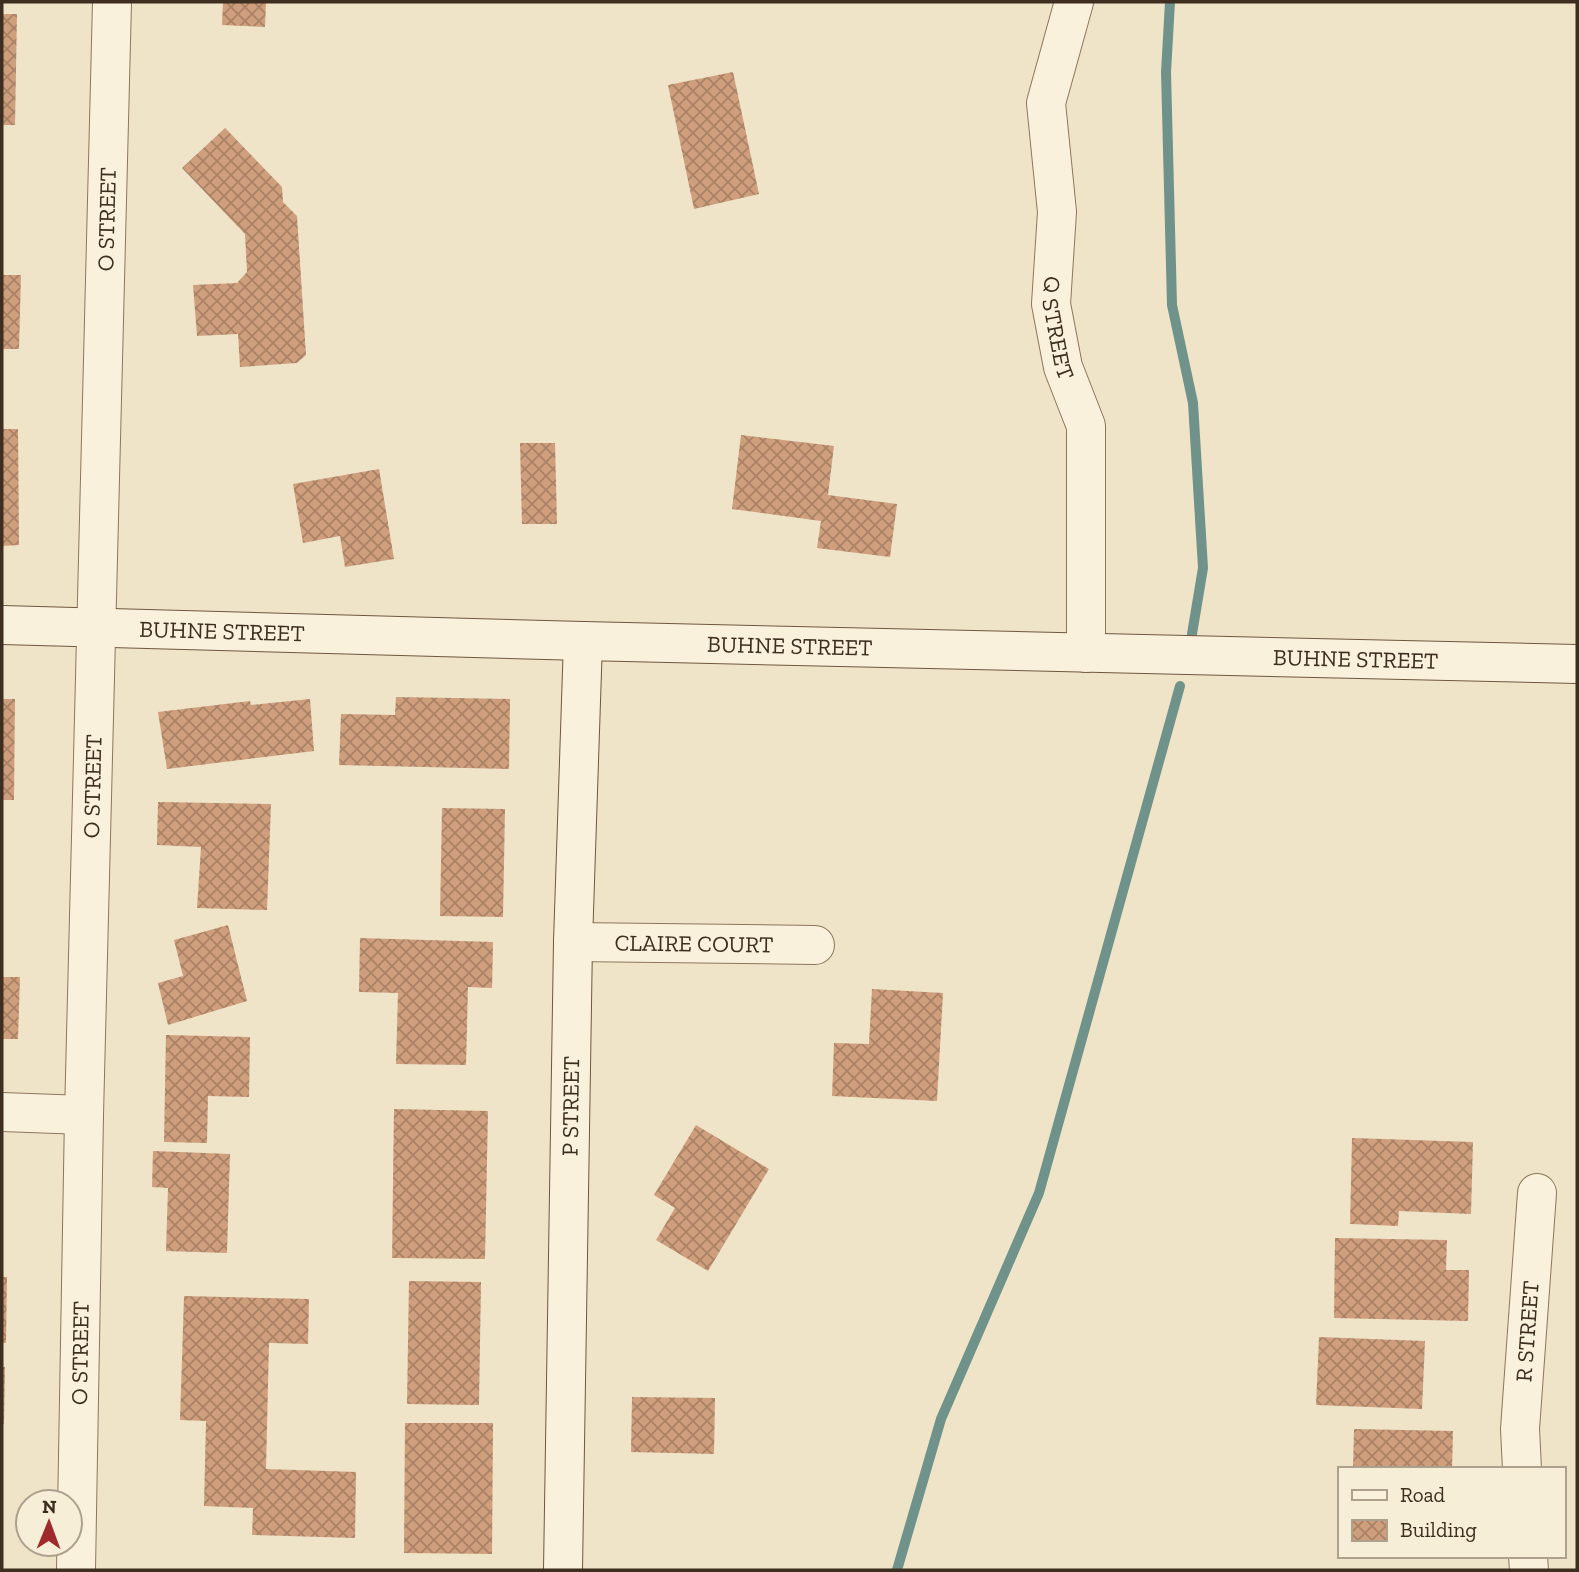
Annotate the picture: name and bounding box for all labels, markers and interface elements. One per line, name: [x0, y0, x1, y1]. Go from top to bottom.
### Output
street label: O STREET: [91, 167, 122, 272]
street label: Q STREET: [1036, 275, 1081, 384]
street label: BUHNE STREET: [139, 615, 305, 647]
street label: BUHNE STREET: [707, 630, 873, 662]
street label: BUHNE STREET: [1273, 643, 1439, 675]
street label: O STREET: [77, 734, 108, 839]
street label: CLAIRE COURT: [614, 929, 774, 958]
street label: P STREET: [556, 1056, 585, 1156]
street label: R STREET: [1509, 1280, 1545, 1383]
street label: O STREET: [65, 1301, 95, 1405]
legend: [1338, 1467, 1565, 1558]
text: Road: [1400, 1482, 1446, 1507]
north arrow: [14, 1488, 84, 1558]
text: N: [42, 1495, 57, 1518]
text: Building: [1400, 1517, 1477, 1542]

